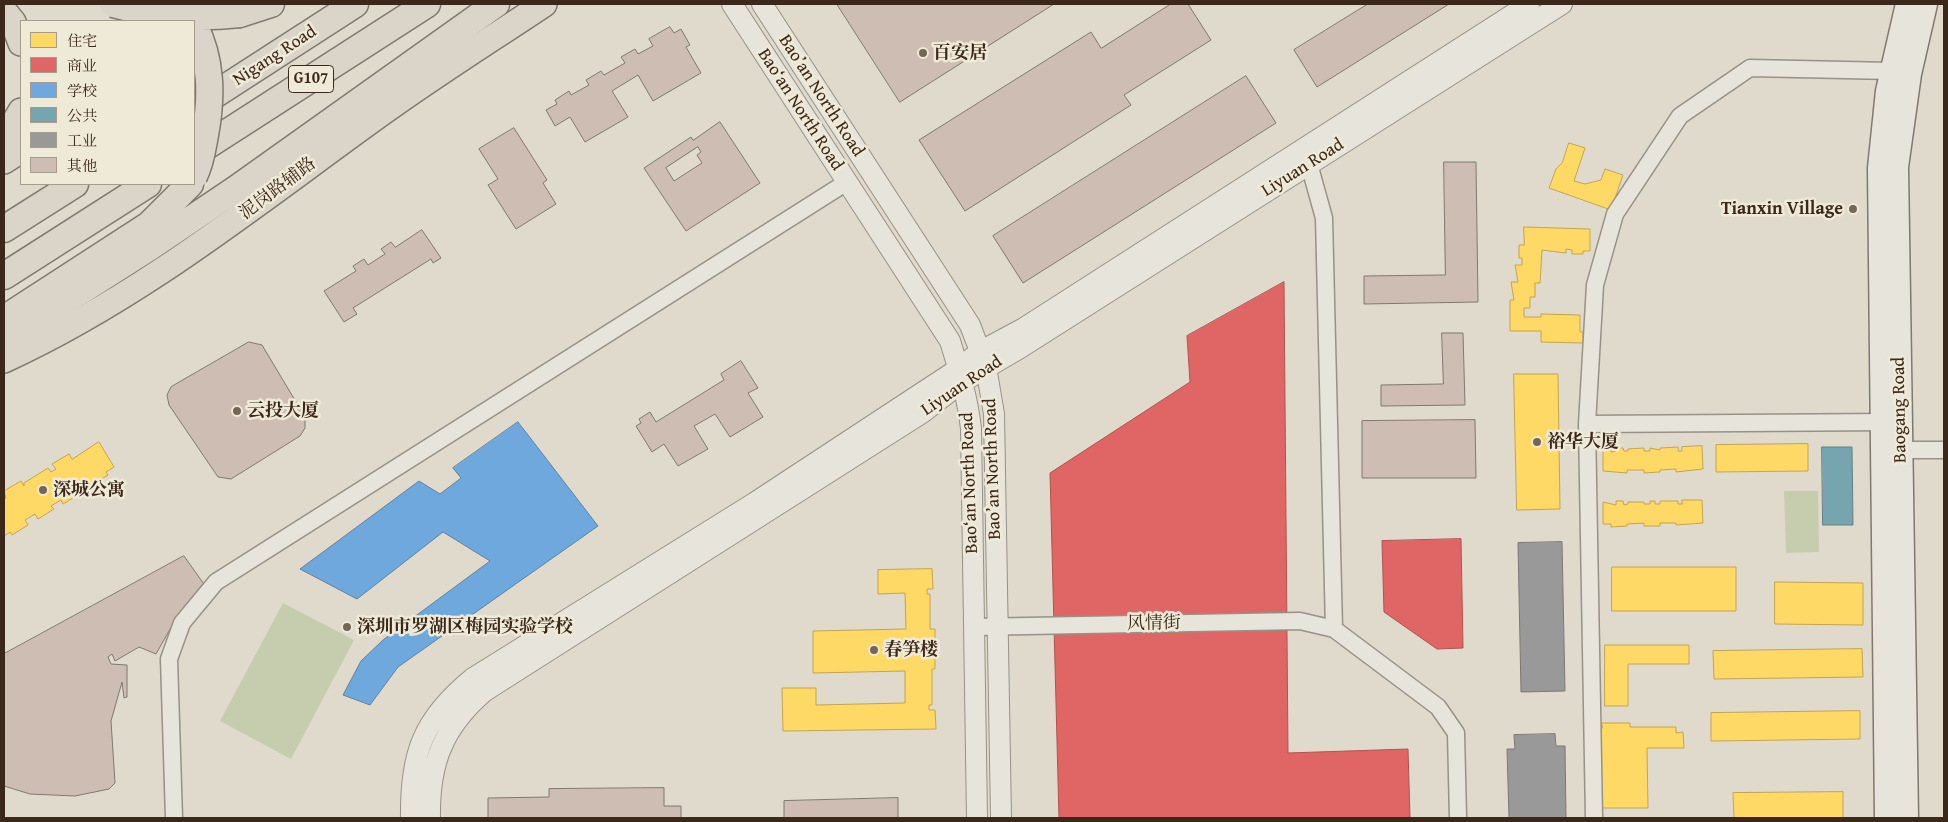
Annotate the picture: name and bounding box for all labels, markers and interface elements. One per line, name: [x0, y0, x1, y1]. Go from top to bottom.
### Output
legend: [20, 20, 195, 185]
street label: Nigang Road: [229, 21, 321, 91]
text: 住宅: [67, 30, 97, 51]
street label: Bao’an North Road: [773, 31, 869, 161]
place label: 百安居: [933, 42, 987, 64]
street label: Bao‘an North Road: [752, 45, 848, 175]
marker: 百安居: [917, 47, 929, 59]
text: 商业: [67, 55, 97, 76]
road number: G107: [288, 66, 334, 92]
text: 学校: [67, 80, 97, 101]
text: 公共: [67, 105, 97, 126]
text: 工业: [67, 130, 97, 151]
street label: Liyuan Road: [1258, 134, 1348, 202]
street label: 泥岗路辅路: [236, 153, 320, 225]
text: 其他: [67, 155, 97, 176]
place label: Tianxin Village: [1721, 198, 1843, 220]
marker: Tianxin Village: [1847, 203, 1859, 215]
street label: Liyuan Road: [918, 351, 1006, 421]
street label: Baogang Road: [1888, 357, 1912, 463]
street label: Bao’an North Road: [980, 398, 1006, 540]
place label: 云投大厦: [247, 400, 319, 422]
marker: 云投大厦: [231, 405, 243, 417]
street label: Bao‘an North Road: [957, 412, 983, 554]
place label: 裕华大厦: [1547, 431, 1619, 453]
marker: 裕华大厦: [1531, 436, 1543, 448]
place label: 深城公寓: [53, 479, 125, 501]
marker: 深城公寓: [37, 484, 49, 496]
street label: 风情街: [1127, 613, 1181, 635]
place label: 深圳市罗湖区梅园实验学校: [357, 616, 573, 638]
marker: 深圳市罗湖区梅园实验学校: [341, 621, 353, 633]
place label: 春笋楼: [884, 639, 938, 661]
marker: 春笋楼: [868, 644, 880, 656]

